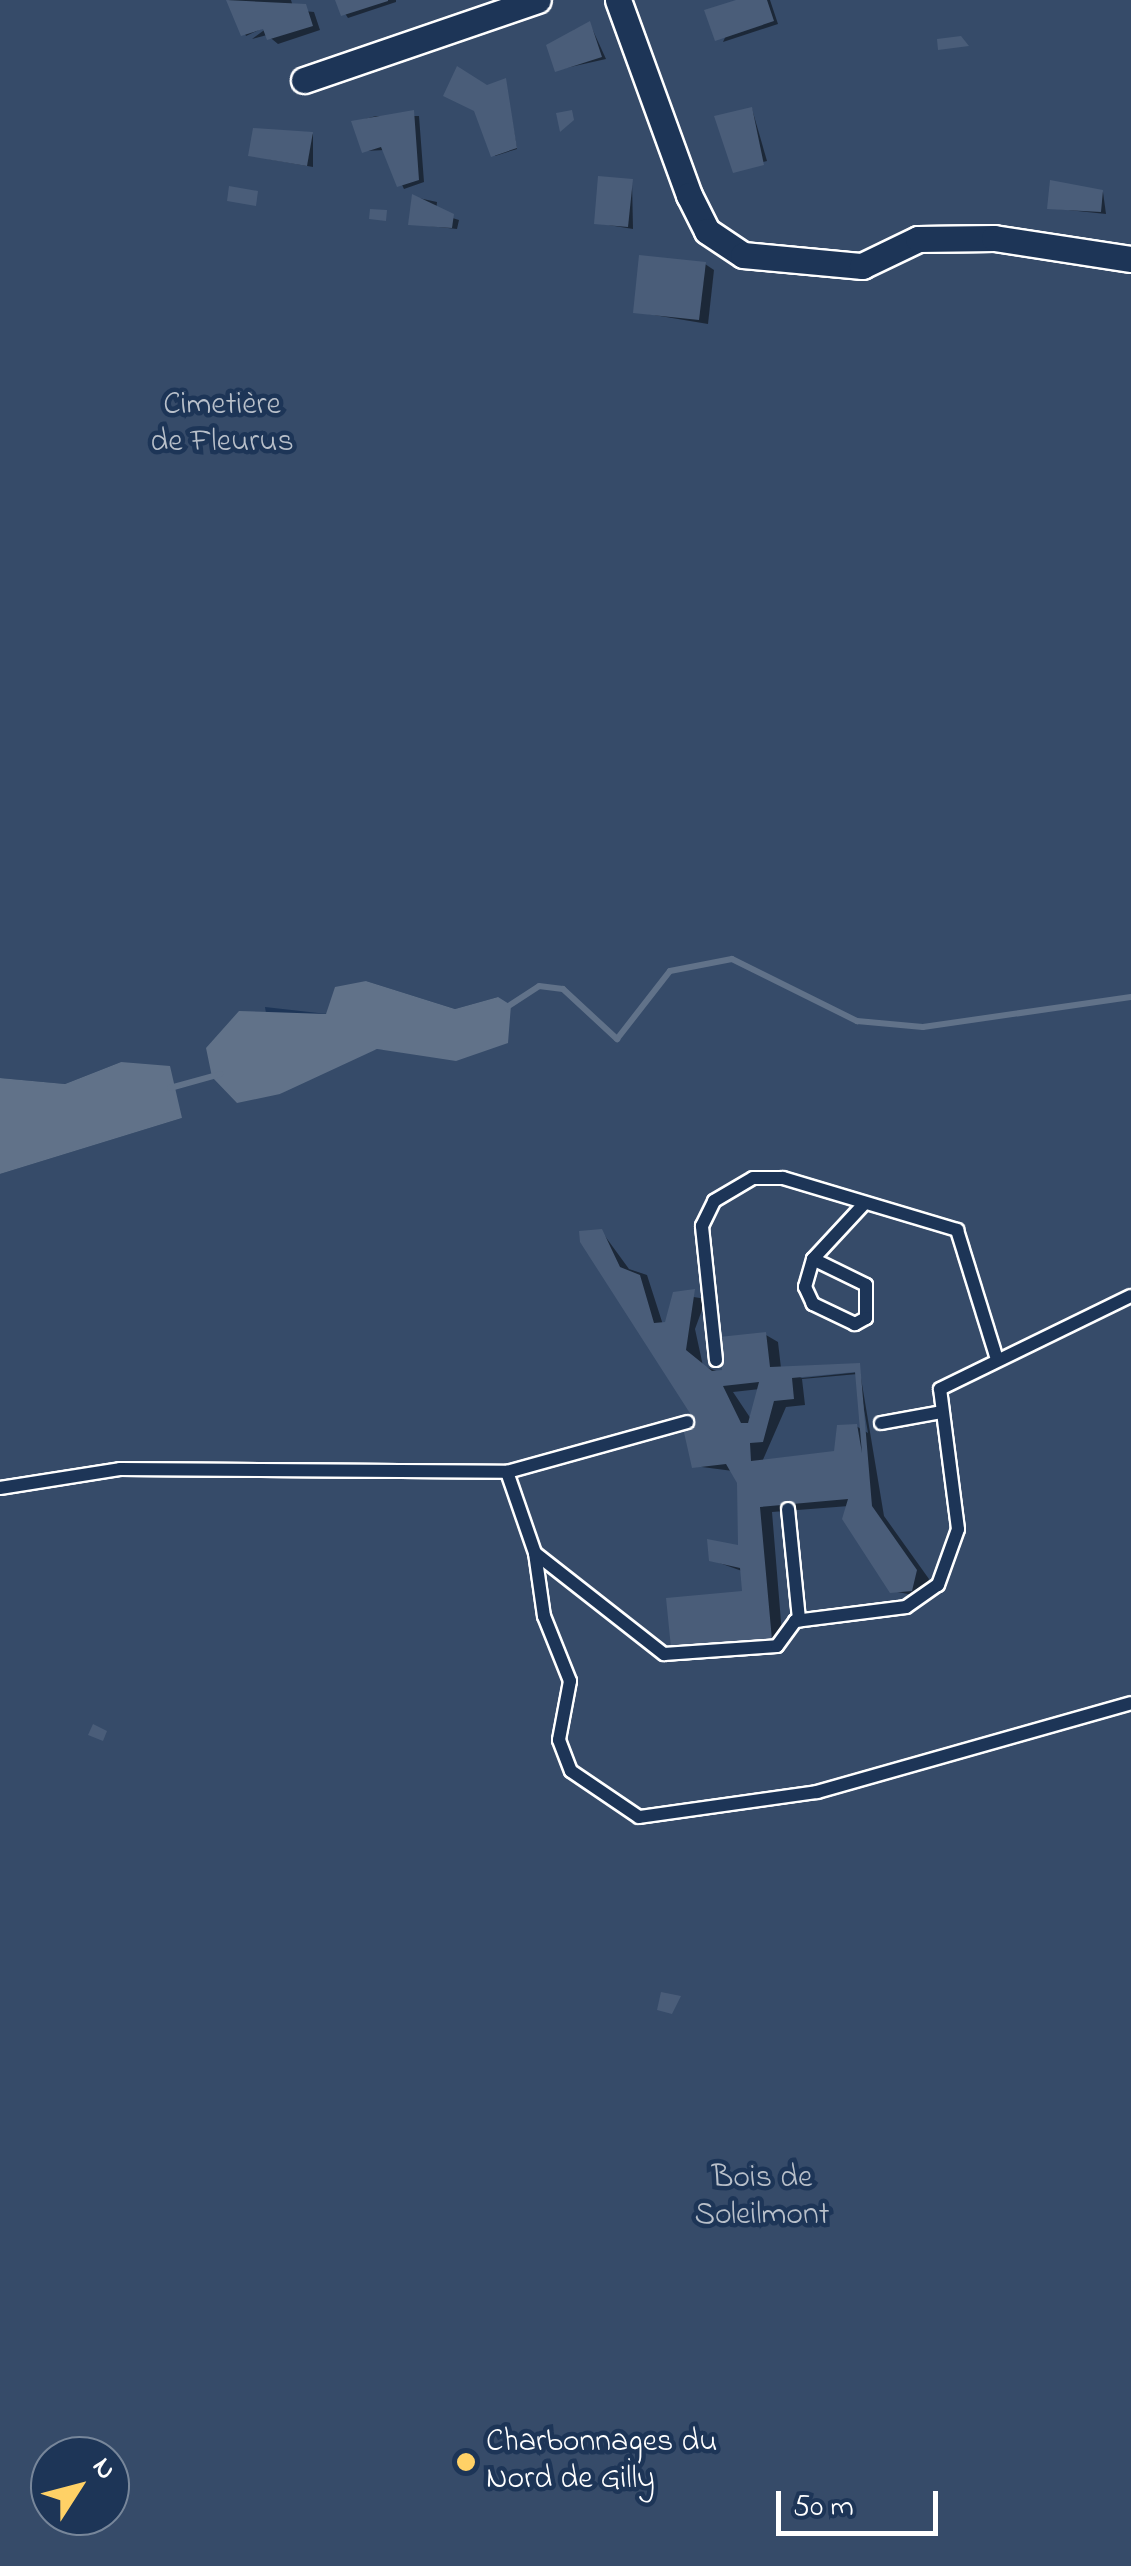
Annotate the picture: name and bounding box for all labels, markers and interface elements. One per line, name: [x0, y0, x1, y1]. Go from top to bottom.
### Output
park label: Cimetière de Fleurus: [150, 388, 294, 463]
park label: Bois de Soleilmont: [694, 2161, 830, 2236]
place label: Charbonnages du Nord de Gilly: [486, 2425, 718, 2500]
north arrow: [30, 2436, 130, 2536]
text: N: [81, 2450, 125, 2489]
marker: Charbonnages du Nord de Gilly: [455, 2451, 477, 2473]
scale bar: [781, 2471, 944, 2533]
text: 50 m: [793, 2486, 854, 2530]

